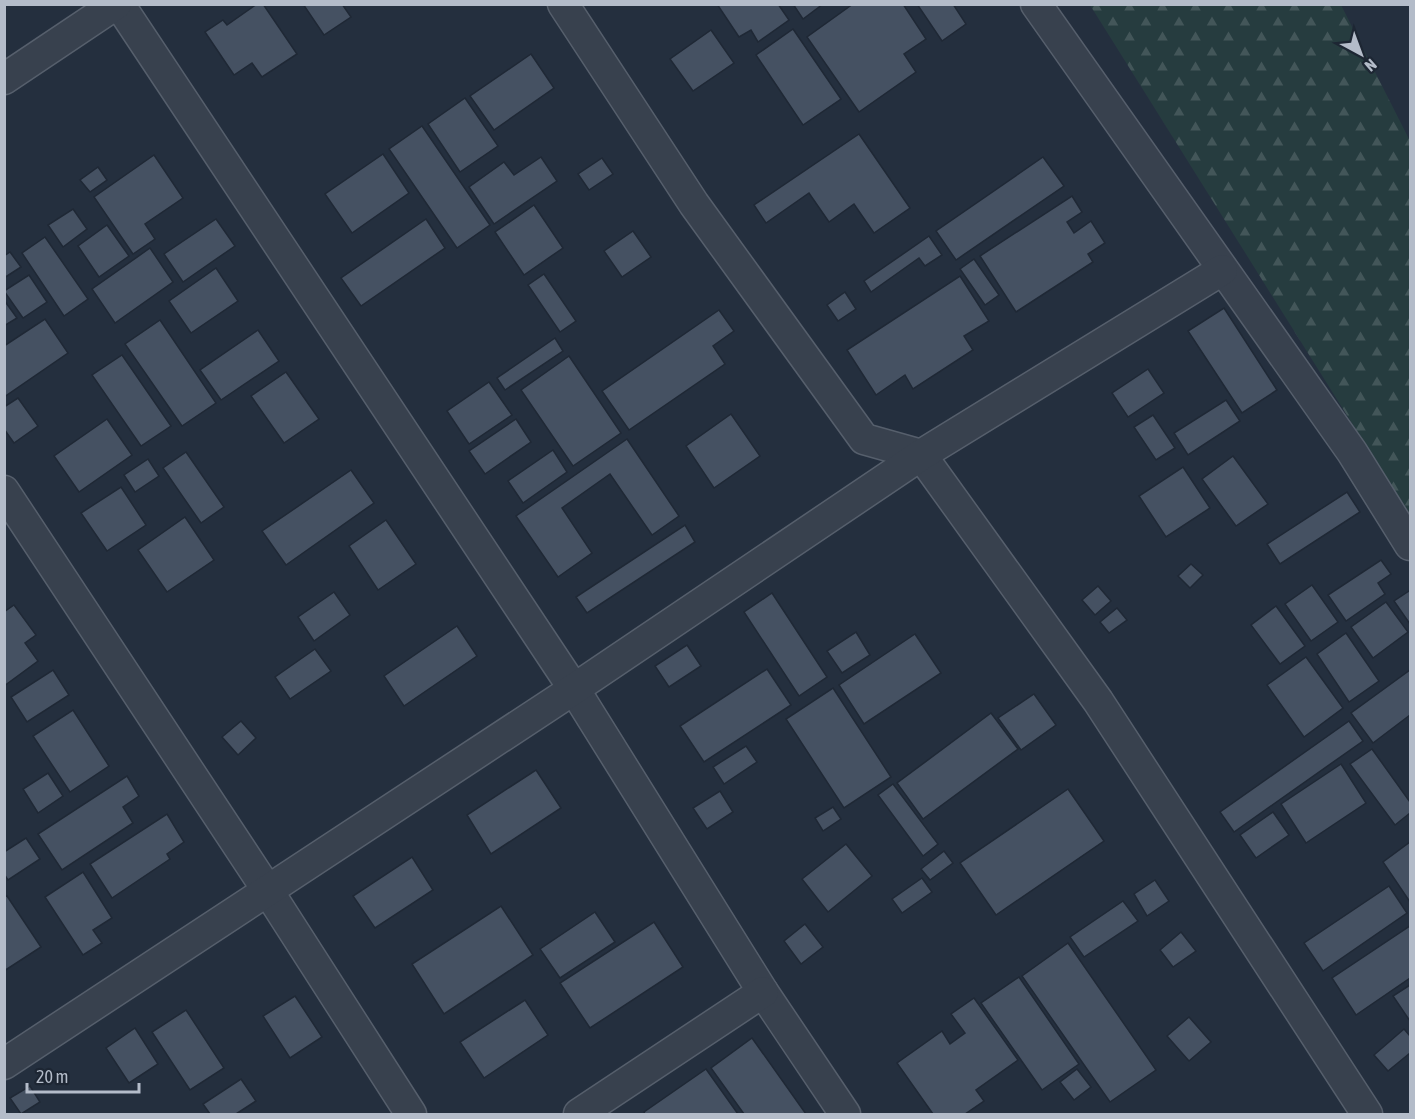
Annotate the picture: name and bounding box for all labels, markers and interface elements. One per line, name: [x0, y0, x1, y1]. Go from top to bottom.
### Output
north arrow: [1331, 24, 1391, 84]
text: N: [1361, 55, 1380, 75]
scale bar: [27, 1056, 140, 1094]
text: 20 m: [36, 1066, 68, 1087]

